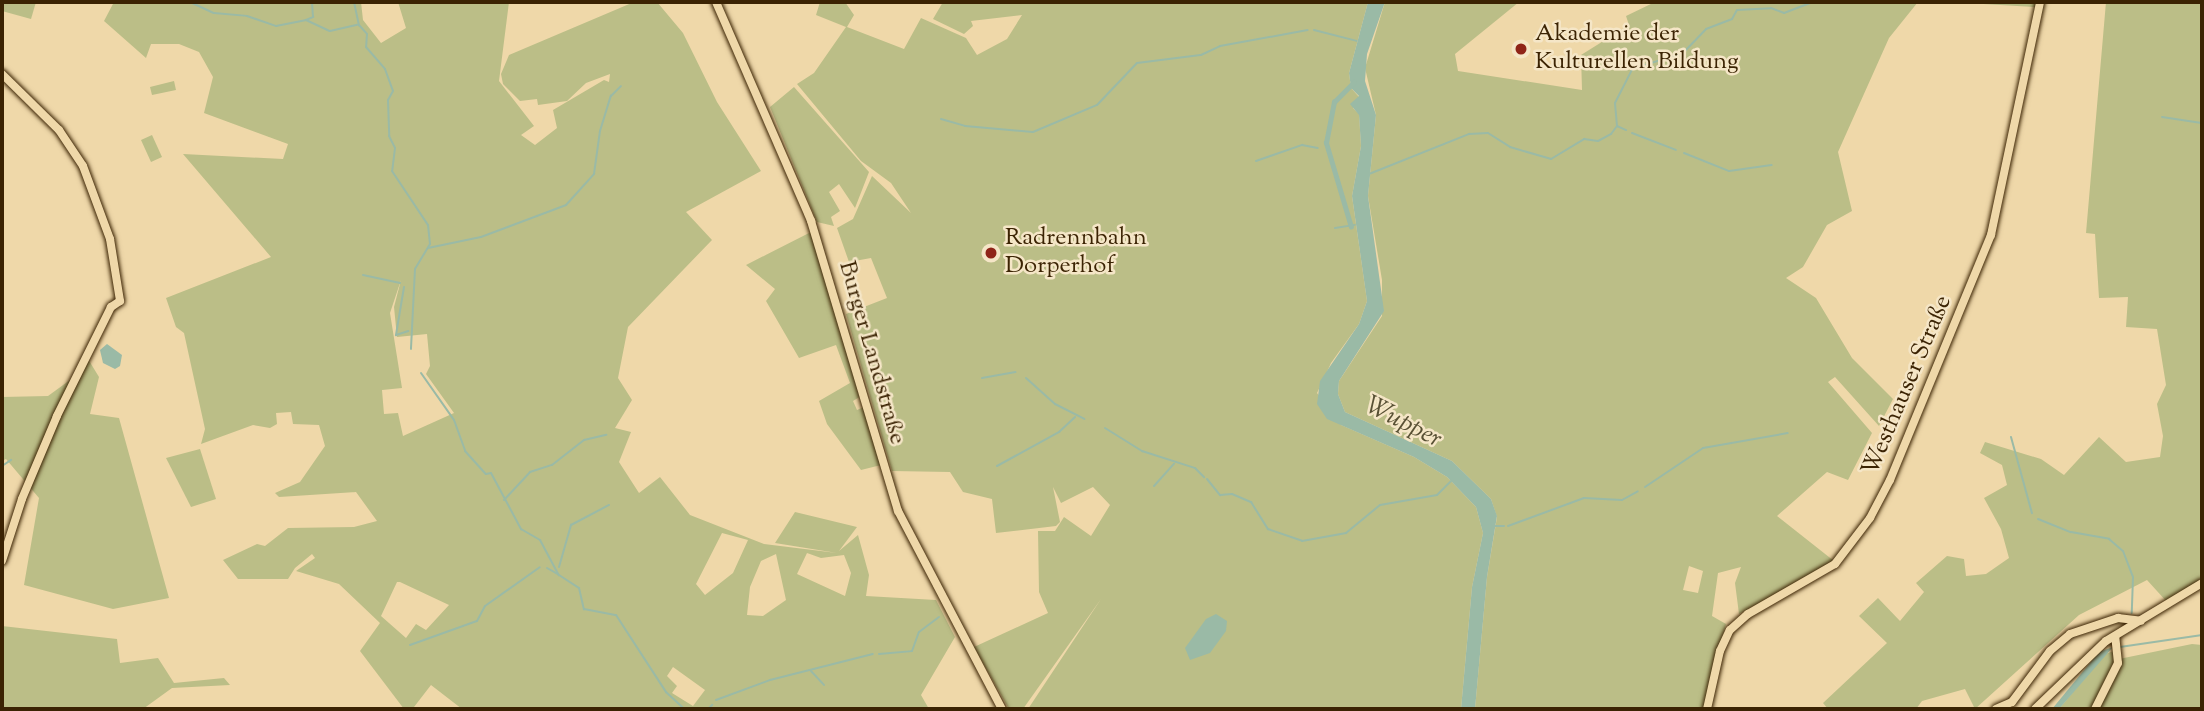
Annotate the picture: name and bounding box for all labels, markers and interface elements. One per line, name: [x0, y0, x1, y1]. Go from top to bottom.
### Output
place label: Akademie der Kulturellen Bildung: [1535, 21, 1739, 77]
marker: Akademie der Kulturellen Bildung: [1513, 41, 1529, 57]
place label: Radrennbahn Dorperhof: [1005, 225, 1147, 281]
marker: Radrennbahn Dorperhof: [983, 245, 999, 261]
street label: Burger Landstraße: [831, 258, 911, 448]
street label: Westhauser Straße: [1857, 292, 1959, 480]
water label: Wupper: [1359, 390, 1447, 456]

